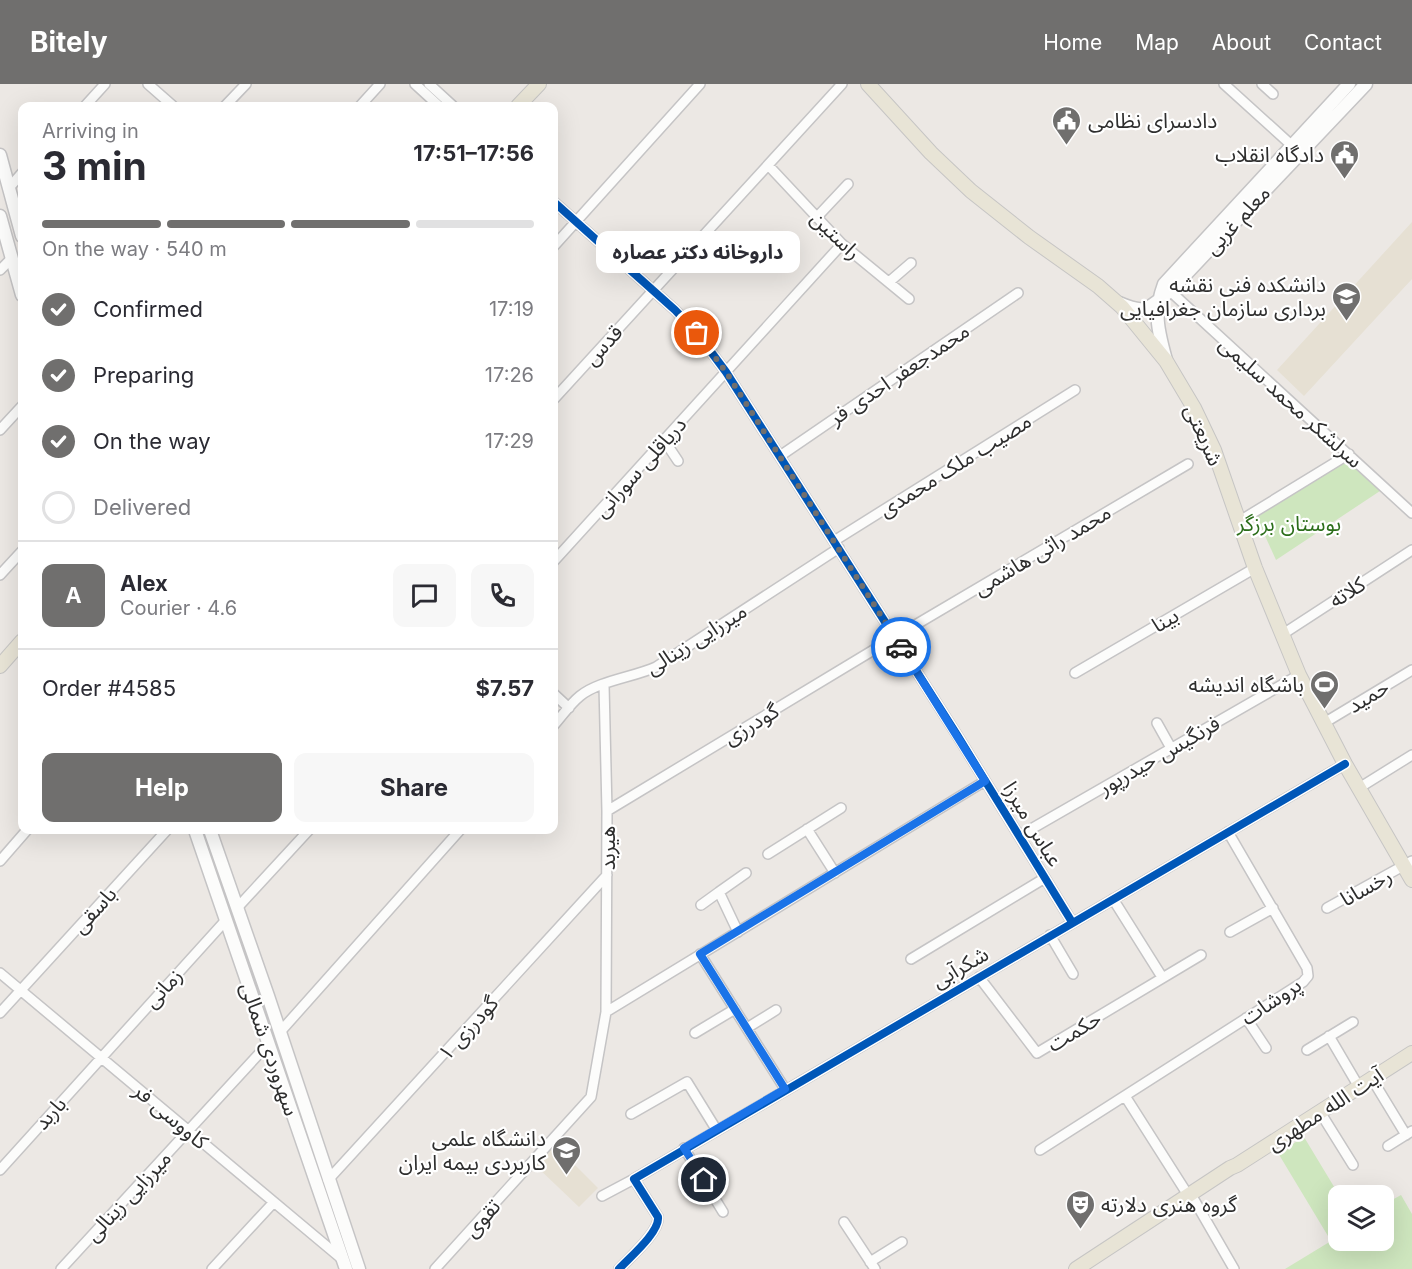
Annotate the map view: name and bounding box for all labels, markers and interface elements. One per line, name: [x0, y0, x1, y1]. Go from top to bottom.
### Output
text: Bitely: [30, 25, 108, 59]
text: Home: [1043, 30, 1102, 55]
text: Map: [1135, 30, 1179, 55]
text: About: [1212, 30, 1271, 55]
text: Contact: [1304, 30, 1382, 55]
public building icon: دادسرای نظامی: [1051, 104, 1083, 146]
place label: دادسرای نظامی: [1088, 108, 1217, 133]
text: Arriving in: [42, 119, 139, 143]
public building icon: دادگاه انقلاب: [1329, 138, 1361, 180]
text: 17:51–17:56: [413, 140, 534, 166]
text: 3 min: [42, 142, 147, 189]
place label: دادگاه انقلاب: [1215, 142, 1324, 167]
street label: معلم غربی: [1199, 180, 1277, 262]
street label: راستین: [806, 205, 866, 265]
callout: داروخانه دکتر عصاره: [595, 231, 799, 273]
text: On the way · 540 m: [42, 237, 227, 261]
text: داروخانه دکتر عصاره: [613, 240, 783, 264]
place label: دانشکده فنی نقشه برداری سازمان جغرافیایی: [1120, 272, 1326, 321]
school or university icon: دانشکده فنی نقشه برداری سازمان جغرافیایی: [1331, 280, 1363, 322]
icon: check: [42, 293, 75, 326]
text: Confirmed: [93, 296, 203, 322]
text: 17:19: [489, 297, 534, 321]
pin: [671, 307, 722, 358]
icon: bag: [680, 316, 713, 349]
street label: محمدجعفر احدی فر: [823, 318, 974, 431]
street label: قدس: [578, 320, 628, 370]
street label: سرلشکر محمد سلیمی: [1214, 331, 1368, 473]
icon: check: [42, 359, 75, 392]
text: Preparing: [93, 362, 194, 388]
text: 17:26: [485, 363, 534, 387]
street label: شریعتی: [1179, 400, 1229, 470]
street label: مصیب ملک محمدی: [874, 408, 1036, 522]
street label: دریاقلی سورانی: [588, 412, 692, 522]
icon: check: [42, 425, 75, 458]
text: On the way: [93, 428, 211, 454]
text: 17:29: [485, 429, 534, 453]
text: Delivered: [93, 494, 191, 520]
street label: محمد راثی هاشمی: [969, 499, 1115, 601]
park label: بوستان برزگر: [1236, 511, 1341, 536]
button: chat: [393, 564, 456, 627]
button: phone: [471, 564, 534, 627]
text: Alex: [120, 570, 168, 596]
street label: کلاته: [1324, 571, 1370, 613]
text: A: [65, 582, 82, 608]
text: Courier · 4.6: [120, 596, 237, 620]
street label: میرزایی زینالی: [641, 598, 751, 680]
street label: بینا: [1147, 602, 1183, 638]
courier: [871, 617, 931, 677]
icon: car: [885, 631, 918, 664]
sports icon: باشگاه اندیشه: [1309, 668, 1341, 710]
place label: باشگاه اندیشه: [1188, 672, 1304, 697]
street label: حمید: [1343, 674, 1393, 718]
text: Order #4585: [42, 675, 176, 701]
text: $7.57: [475, 675, 534, 701]
street label: گودرزی: [719, 698, 783, 750]
street label: فرنگیس حیدرپور: [1093, 710, 1225, 801]
button: Help: [42, 753, 282, 822]
button: Share: [294, 753, 534, 822]
street label: عباس میرزا: [998, 777, 1068, 871]
street label: هیربد: [595, 826, 620, 870]
street label: رخسانا: [1336, 863, 1396, 911]
street label: باسقی: [67, 882, 121, 938]
street label: شکرآبی: [927, 941, 993, 993]
street label: زمانی: [138, 963, 188, 1013]
street label: پروشات: [1236, 972, 1307, 1031]
street label: سهروردی شمالی: [235, 979, 305, 1119]
street label: گودرزی ۱: [433, 990, 504, 1065]
street label: حکمت: [1043, 1005, 1105, 1057]
street label: آیت الله مطهری: [1262, 1062, 1389, 1156]
street label: کاووسی فر: [128, 1077, 213, 1154]
street label: باربد: [29, 1091, 71, 1135]
place label: دانشگاه علمی کاربردی بیمه ایران: [399, 1126, 546, 1175]
school or university icon: دانشگاه علمی کاربردی بیمه ایران: [551, 1134, 583, 1176]
street label: میرزایی زینالی: [80, 1146, 176, 1246]
pin: [678, 1154, 729, 1205]
icon: home: [687, 1163, 720, 1196]
map controls: [1328, 1185, 1394, 1251]
button: layers: [1328, 1185, 1394, 1251]
theatre icon: گروه هنری دلارته: [1064, 1188, 1096, 1230]
place label: گروه هنری دلارته: [1101, 1192, 1237, 1217]
street label: تقوی: [458, 1194, 506, 1242]

